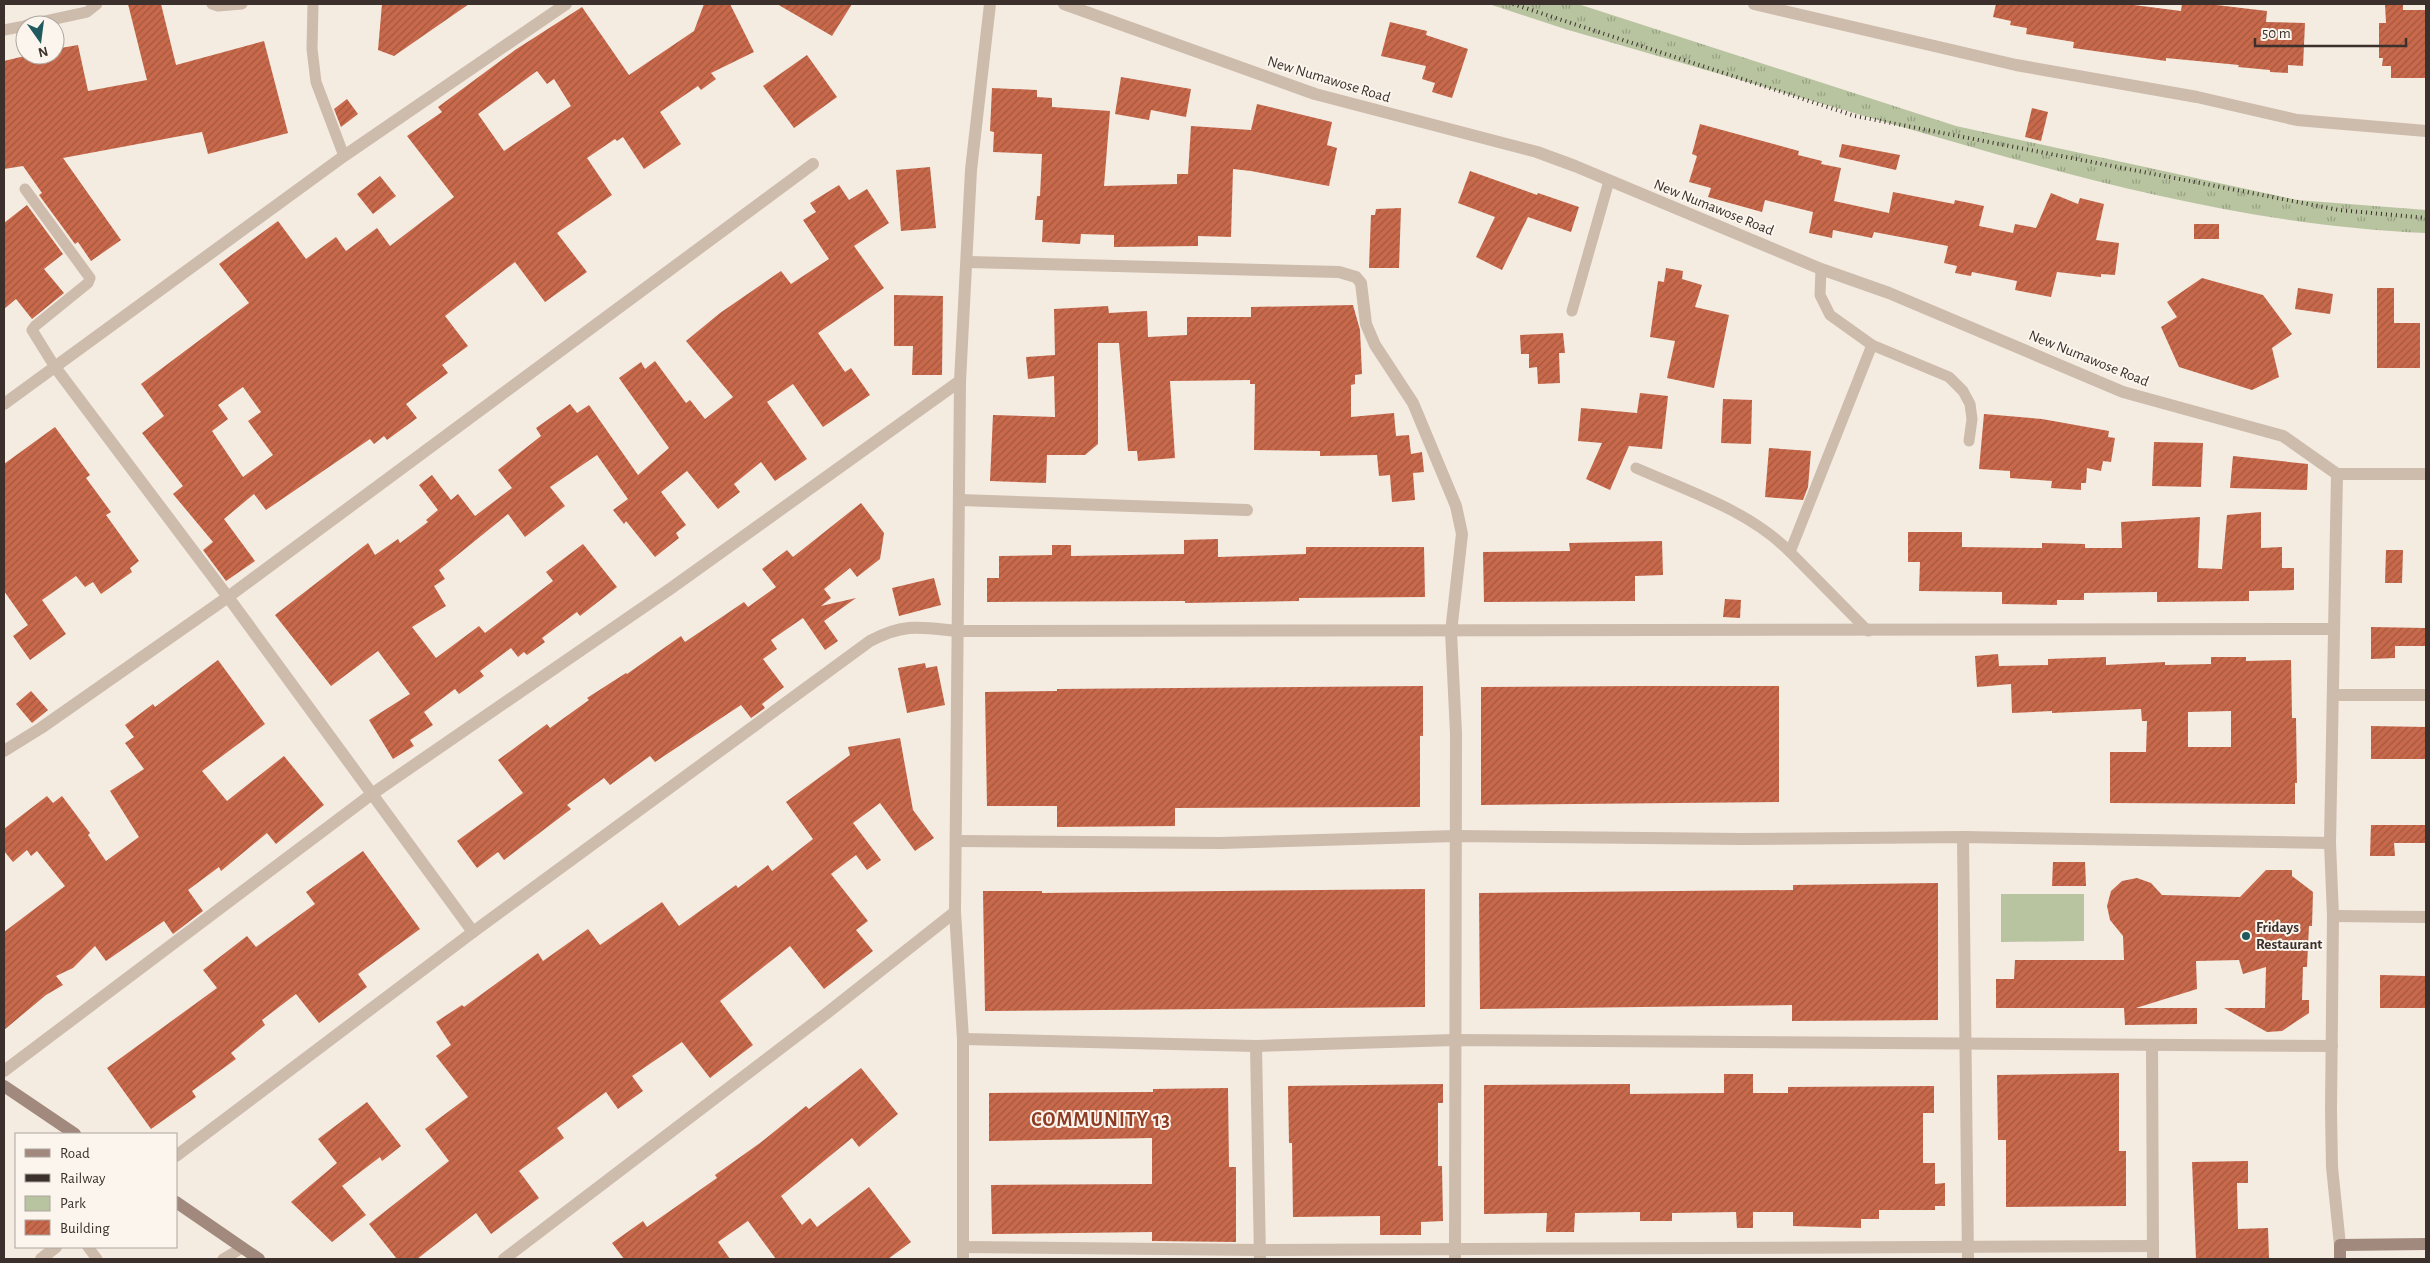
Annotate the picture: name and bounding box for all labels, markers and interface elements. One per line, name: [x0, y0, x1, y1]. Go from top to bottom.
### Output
north arrow: [15, 15, 65, 65]
scale bar: [2255, 15, 2406, 47]
text: 50 m: [2262, 26, 2291, 41]
text: N: [36, 44, 49, 60]
street label: New Numawose Road: [1266, 54, 1392, 105]
street label: New Numawose Road: [1652, 177, 1776, 238]
street label: New Numawose Road: [2027, 328, 2151, 389]
place label: Fridays Restaurant: [2256, 920, 2322, 952]
marker: Fridays Restaurant: [2240, 930, 2252, 942]
district label: COMMUNITY 13: [1031, 1110, 1171, 1130]
legend: [15, 1133, 178, 1248]
text: Road: [60, 1146, 90, 1161]
text: Railway: [60, 1171, 106, 1186]
text: Park: [60, 1196, 86, 1211]
text: Building: [60, 1221, 110, 1236]

